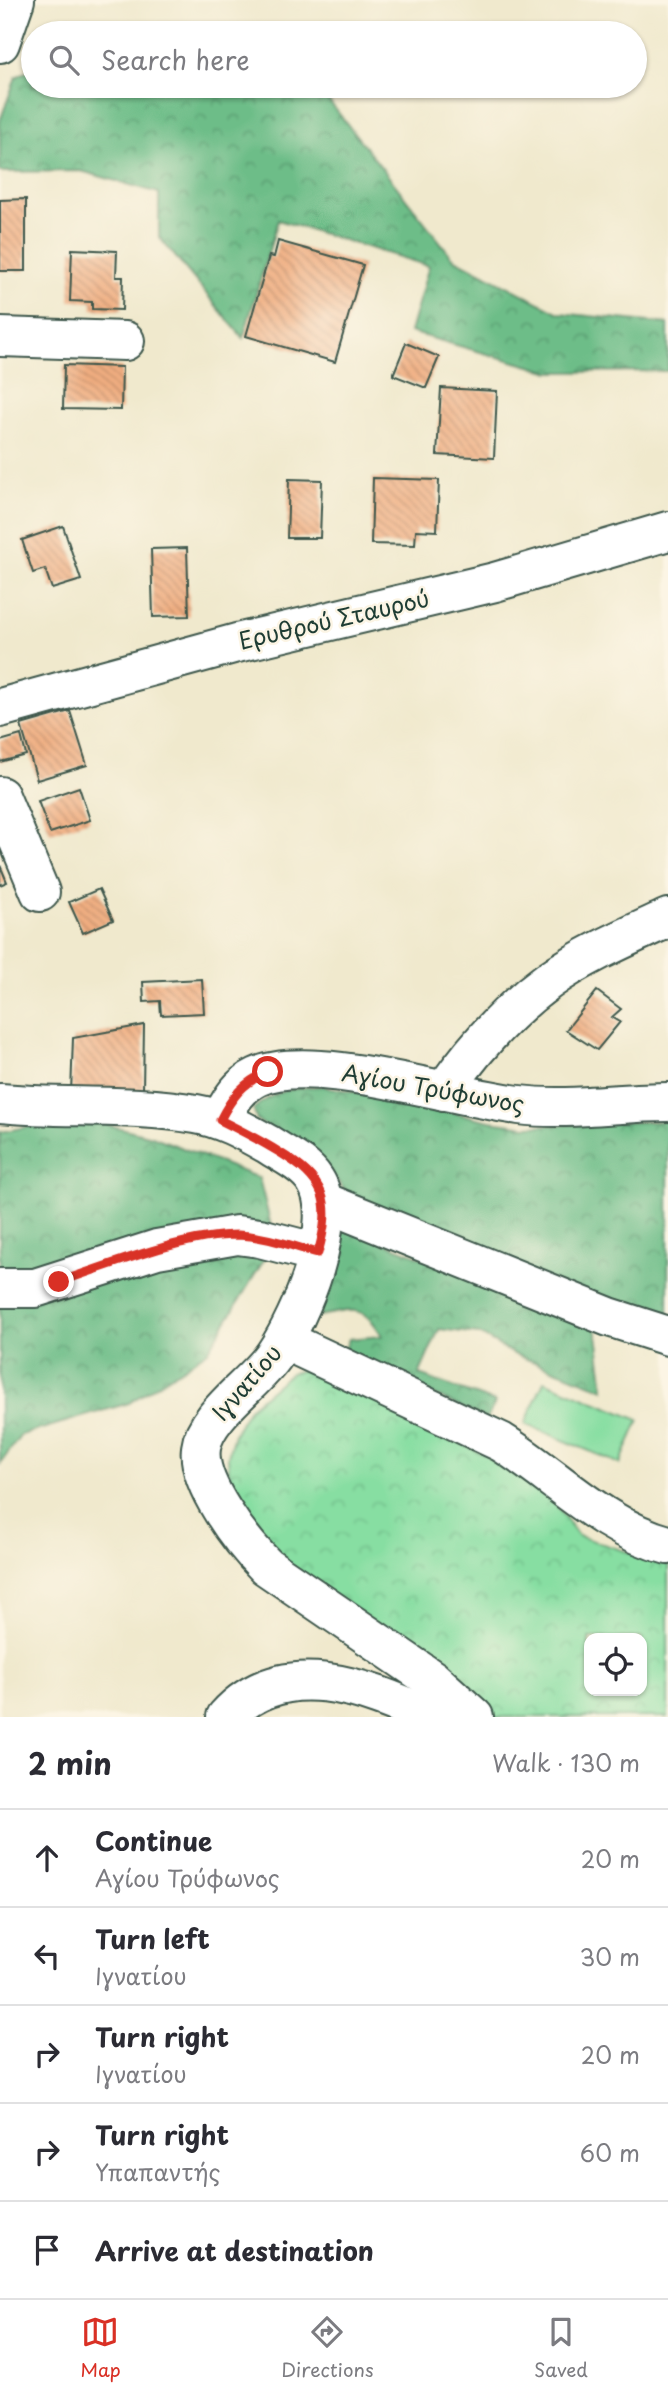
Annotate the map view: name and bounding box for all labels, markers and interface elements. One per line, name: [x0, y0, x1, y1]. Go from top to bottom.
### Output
search box: [21, 21, 647, 98]
text: Search here: [101, 40, 250, 79]
icon: search: [45, 41, 83, 79]
street label: Ερυθρού Σταυρού: [235, 580, 432, 657]
street label: Αγίου Τρύφωνος: [339, 1054, 527, 1121]
route start: [252, 1056, 283, 1087]
route end: [43, 1266, 74, 1297]
street label: Ιγνατίου: [203, 1336, 289, 1428]
map controls: [584, 1633, 647, 1696]
button: locate: [584, 1633, 647, 1696]
text: 2 min: [28, 1740, 112, 1785]
text: Walk · 130 m: [492, 1745, 640, 1780]
text: Continue: [95, 1821, 212, 1860]
icon: ahead: [28, 1839, 66, 1877]
text: 20 m: [581, 1841, 640, 1876]
text: Αγίου Τρύφωνος: [95, 1860, 280, 1895]
text: Turn left: [95, 1919, 210, 1958]
icon: left: [28, 1937, 66, 1975]
text: 30 m: [579, 1939, 640, 1974]
text: Ιγνατίου: [95, 1958, 187, 1993]
text: Turn right: [95, 2017, 229, 2056]
icon: right: [28, 2035, 66, 2073]
text: 20 m: [581, 2037, 640, 2072]
text: Ιγνατίου: [95, 2056, 187, 2091]
text: Turn right: [95, 2115, 229, 2154]
icon: right: [28, 2133, 66, 2171]
text: 60 m: [580, 2135, 640, 2170]
text: Υπαπαντής: [95, 2154, 220, 2189]
icon: arrive: [28, 2231, 66, 2269]
text: Arrive at destination: [95, 2231, 374, 2270]
tab: Map: [80, 2313, 121, 2383]
tab: Directions: [281, 2313, 374, 2383]
tab: Saved: [534, 2313, 588, 2383]

